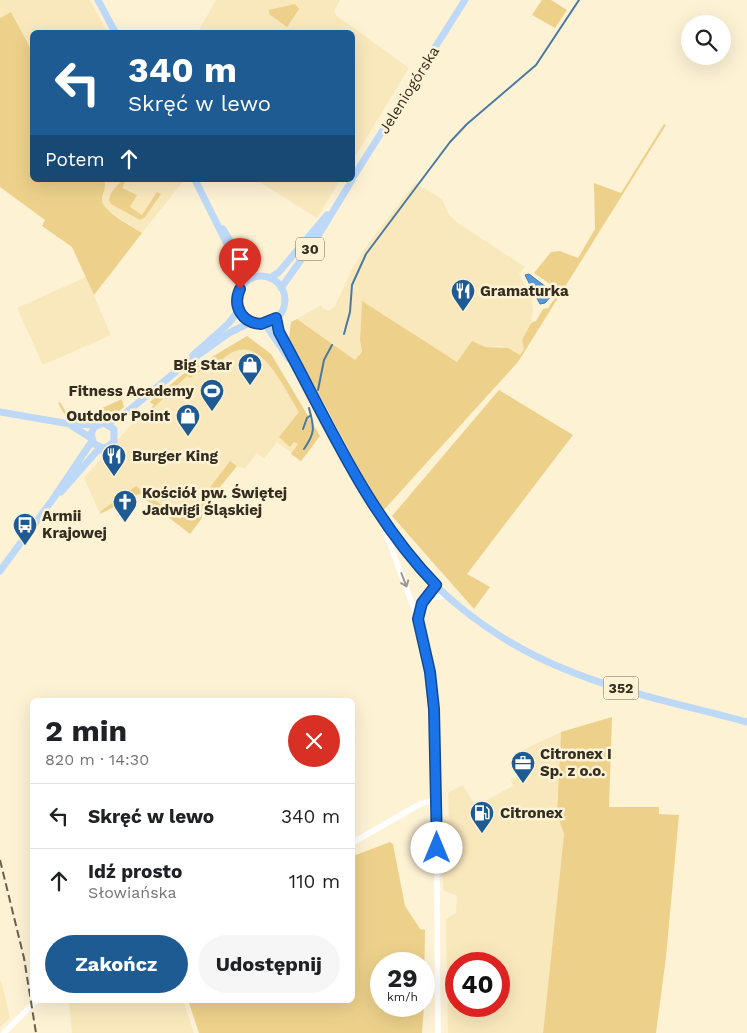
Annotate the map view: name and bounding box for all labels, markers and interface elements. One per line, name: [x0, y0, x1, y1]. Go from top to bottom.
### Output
map controls: [681, 15, 731, 65]
button: search: [681, 15, 731, 65]
street label: Jeleniogórska: [375, 42, 443, 137]
text: 340 m: [128, 49, 237, 91]
icon: left: [45, 50, 110, 115]
text: Skręć w lewo: [128, 91, 271, 116]
icon: ahead: [115, 145, 143, 173]
text: Potem: [45, 148, 105, 171]
pin: [219, 238, 261, 289]
road number: 30: [296, 238, 324, 260]
icon: arrive: [226, 245, 254, 273]
restaurant icon: Gramaturka: [450, 278, 476, 312]
place label: Gramaturka: [480, 282, 569, 300]
shop icon: Big Star: [237, 352, 263, 386]
place label: Big Star: [173, 356, 233, 374]
sports icon: Fitness Academy: [199, 378, 225, 412]
place label: Fitness Academy: [69, 382, 195, 400]
shop icon: Outdoor Point: [175, 403, 201, 437]
place label: Outdoor Point: [66, 407, 170, 425]
restaurant icon: Burger King: [101, 443, 127, 477]
place label: Burger King: [132, 447, 219, 465]
place label: Kościół pw. Świętej Jadwigi Śląskiej: [142, 484, 287, 519]
church icon: Kościół pw. Świętej Jadwigi Śląskiej: [112, 489, 138, 523]
place label: Armii Krajowej: [42, 507, 107, 542]
bus stop icon: Armii Krajowej: [12, 512, 38, 546]
one-way arrow: [400, 572, 409, 587]
road number: 352: [604, 676, 638, 700]
text: 2 min: [45, 713, 127, 748]
button: close: [288, 715, 340, 767]
place label: Citronex I Sp. z o.o.: [540, 745, 612, 780]
text: 820 m · 14:30: [45, 750, 149, 769]
office icon: Citronex I Sp. z o.o.: [510, 750, 536, 784]
fuel station icon: Citronex: [469, 800, 495, 834]
icon: left: [45, 802, 73, 830]
place label: Citronex: [500, 804, 563, 822]
text: Skręć w lewo: [88, 805, 214, 828]
text: 340 m: [281, 805, 340, 828]
position arrow: [410, 821, 462, 873]
text: Idź prosto: [88, 860, 182, 883]
icon: ahead: [45, 867, 73, 895]
text: 110 m: [289, 870, 340, 893]
text: Słowiańska: [88, 883, 177, 902]
button: Zakończ: [45, 935, 188, 993]
button: Udostępnij: [198, 935, 340, 993]
speed limit sign: 40: [445, 952, 510, 1017]
text: 29: [387, 964, 418, 993]
text: km/h: [387, 990, 418, 1004]

